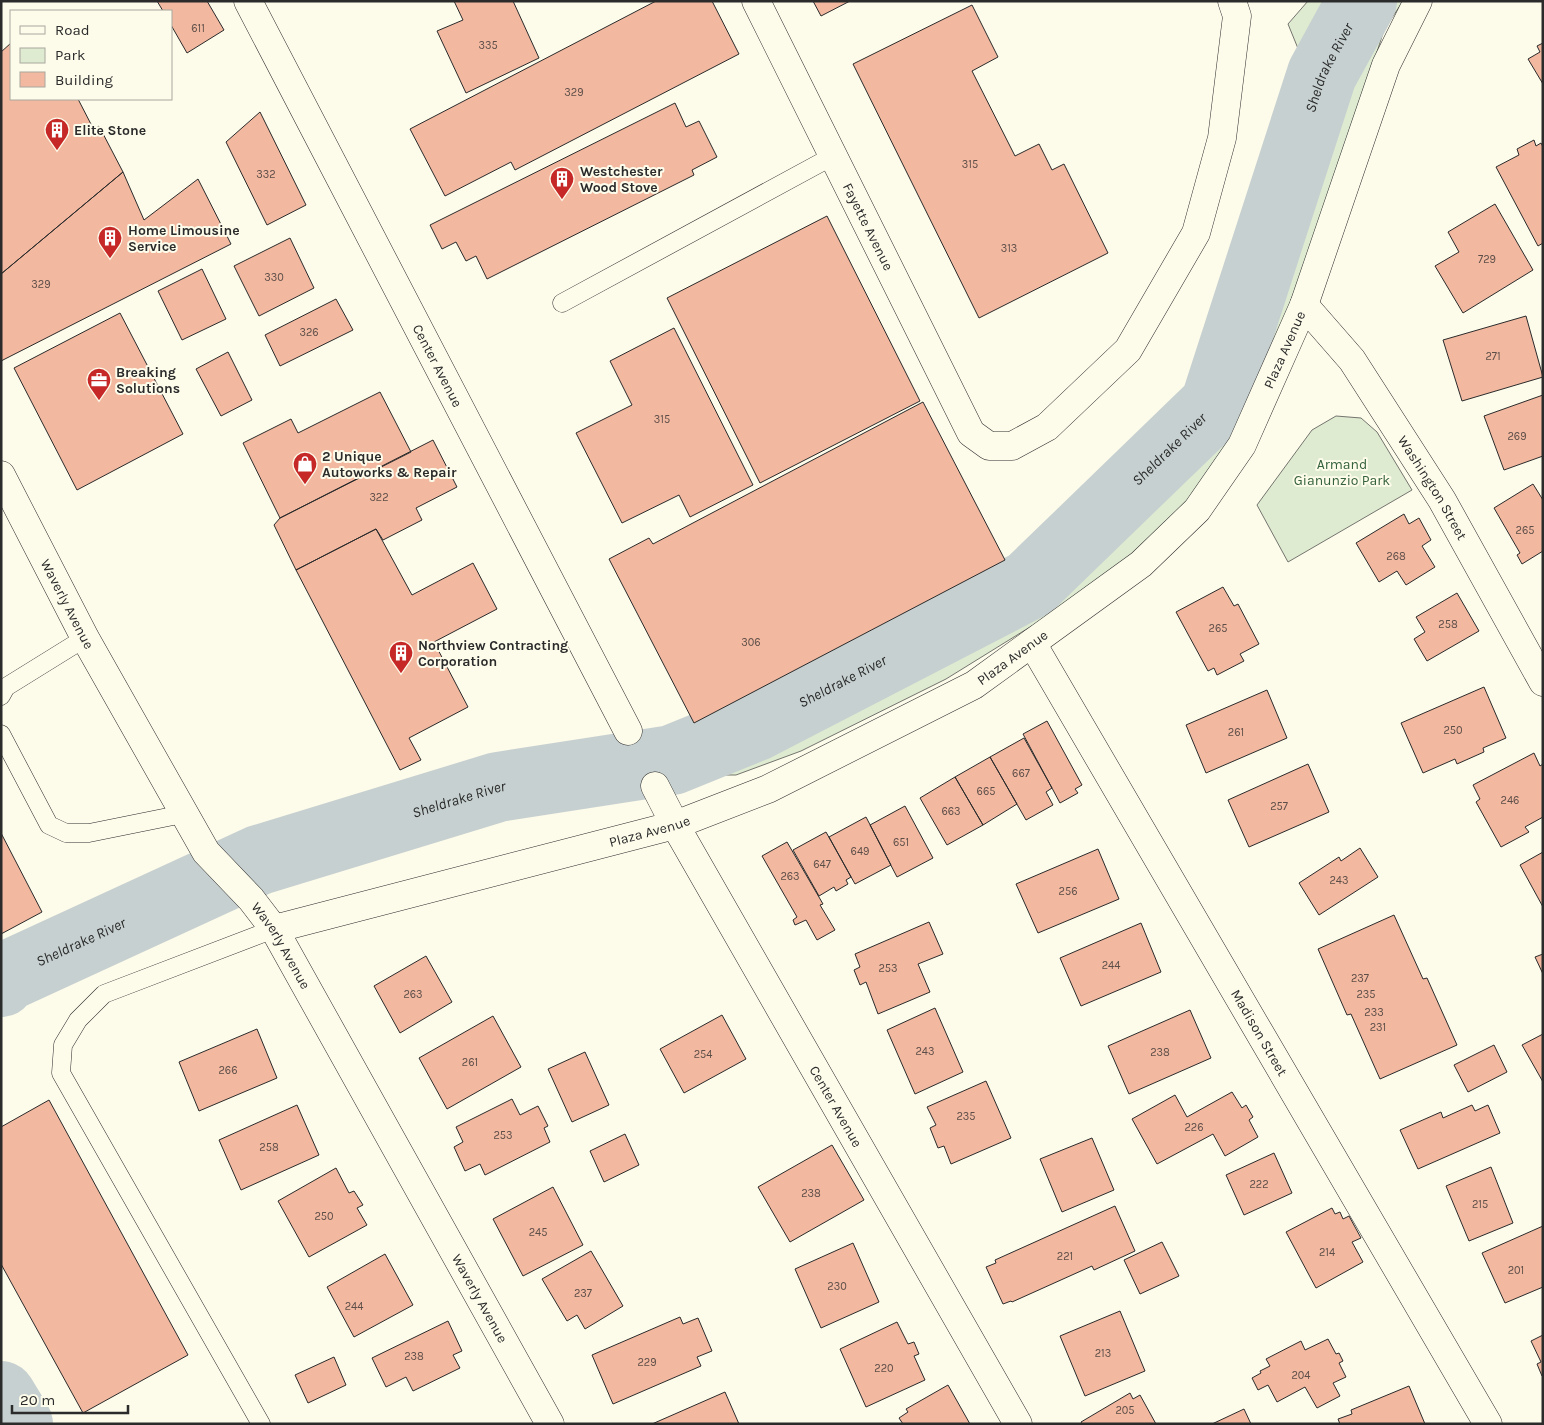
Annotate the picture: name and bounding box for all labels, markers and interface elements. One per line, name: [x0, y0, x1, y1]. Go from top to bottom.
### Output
legend: [10, 10, 172, 100]
water label: Sheldrake River: [1301, 19, 1358, 115]
text: Road: [55, 21, 90, 39]
house number: 611: [191, 22, 205, 35]
house number: 335: [478, 39, 498, 52]
text: Park: [55, 46, 85, 64]
text: Building: [55, 71, 113, 89]
house number: 329: [564, 86, 584, 99]
building icon: Elite Stone: [44, 117, 70, 151]
place label: Elite Stone: [74, 122, 146, 139]
house number: 315: [962, 158, 978, 171]
place label: Westchester Wood Stove: [580, 163, 663, 196]
building icon: Westchester Wood Stove: [549, 166, 575, 200]
house number: 332: [256, 168, 276, 181]
street label: Fayette Avenue: [839, 180, 897, 273]
place label: Home Limousine Service: [128, 222, 240, 255]
building icon: Home Limousine Service: [97, 225, 123, 259]
house number: 313: [1001, 242, 1017, 255]
house number: 729: [1478, 253, 1496, 266]
house number: 330: [264, 271, 284, 284]
house number: 329: [31, 278, 51, 291]
street label: Plaza Avenue: [1260, 308, 1309, 391]
street label: Center Avenue: [409, 321, 466, 410]
house number: 326: [299, 326, 319, 339]
house number: 271: [1485, 350, 1501, 363]
place label: Breaking Solutions: [116, 364, 180, 397]
office icon: Breaking Solutions: [86, 367, 112, 401]
water label: Sheldrake River: [1128, 409, 1211, 489]
house number: 315: [654, 413, 670, 426]
house number: 269: [1507, 430, 1527, 443]
street label: Washington Street: [1394, 433, 1470, 543]
place label: 2 Unique Autoworks & Repair: [322, 448, 457, 481]
shop icon: 2 Unique Autoworks & Repair: [292, 451, 318, 485]
park label: Armand Gianunzio Park: [1294, 456, 1390, 489]
house number: 322: [369, 491, 389, 504]
house number: 265: [1516, 524, 1534, 537]
house number: 268: [1386, 550, 1406, 563]
street label: Waverly Avenue: [37, 556, 97, 652]
house number: 258: [1438, 618, 1458, 631]
house number: 265: [1209, 622, 1227, 635]
street label: Plaza Avenue: [974, 626, 1051, 689]
house number: 306: [741, 636, 761, 649]
place label: Northview Contracting Corporation: [418, 637, 568, 670]
building icon: Northview Contracting Corporation: [388, 640, 414, 674]
water label: Sheldrake River: [795, 651, 890, 711]
house number: 250: [1443, 724, 1463, 737]
house number: 261: [1228, 726, 1244, 739]
house number: 667: [1012, 767, 1030, 780]
water label: Sheldrake River: [410, 777, 508, 822]
house number: 665: [977, 785, 995, 798]
house number: 246: [1501, 794, 1519, 807]
house number: 257: [1270, 800, 1288, 813]
house number: 663: [941, 805, 961, 818]
street label: Plaza Avenue: [607, 812, 693, 851]
house number: 651: [893, 836, 909, 849]
house number: 649: [851, 845, 869, 858]
house number: 647: [813, 858, 831, 871]
house number: 263: [780, 870, 800, 883]
house number: 243: [1329, 874, 1349, 887]
house number: 256: [1059, 885, 1077, 898]
street label: Waverly Avenue: [248, 899, 314, 992]
water label: Sheldrake River: [33, 913, 129, 970]
house number: 244: [1102, 959, 1120, 972]
house number: 253: [878, 962, 898, 975]
house number: 237: [1351, 972, 1369, 985]
street label: Madison Street: [1227, 986, 1291, 1079]
house number: 263: [403, 988, 423, 1001]
house number: 235: [1356, 988, 1376, 1001]
house number: 233: [1364, 1006, 1384, 1019]
house number: 231: [1370, 1021, 1386, 1034]
house number: 243: [915, 1045, 935, 1058]
house number: 238: [1150, 1046, 1170, 1059]
house number: 254: [694, 1048, 712, 1061]
house number: 261: [462, 1056, 478, 1069]
street label: Center Avenue: [806, 1063, 866, 1150]
house number: 266: [219, 1064, 237, 1077]
house number: 235: [956, 1110, 976, 1123]
house number: 226: [1184, 1121, 1204, 1134]
house number: 253: [493, 1129, 513, 1142]
house number: 258: [259, 1141, 279, 1154]
house number: 222: [1249, 1178, 1269, 1191]
house number: 238: [801, 1187, 821, 1200]
house number: 215: [1472, 1198, 1488, 1211]
house number: 250: [314, 1210, 334, 1223]
house number: 245: [529, 1226, 547, 1239]
house number: 214: [1319, 1246, 1335, 1259]
house number: 221: [1057, 1250, 1073, 1263]
street label: Waverly Avenue: [448, 1251, 511, 1346]
house number: 201: [1508, 1264, 1524, 1277]
house number: 230: [827, 1280, 847, 1293]
house number: 237: [574, 1287, 592, 1300]
house number: 244: [345, 1300, 363, 1313]
house number: 213: [1095, 1347, 1111, 1360]
house number: 238: [404, 1350, 424, 1363]
house number: 229: [637, 1356, 657, 1369]
house number: 220: [874, 1362, 894, 1375]
house number: 204: [1291, 1369, 1311, 1382]
scale bar: [12, 1382, 129, 1414]
text: 20 m: [20, 1391, 55, 1409]
house number: 205: [1115, 1404, 1135, 1417]

